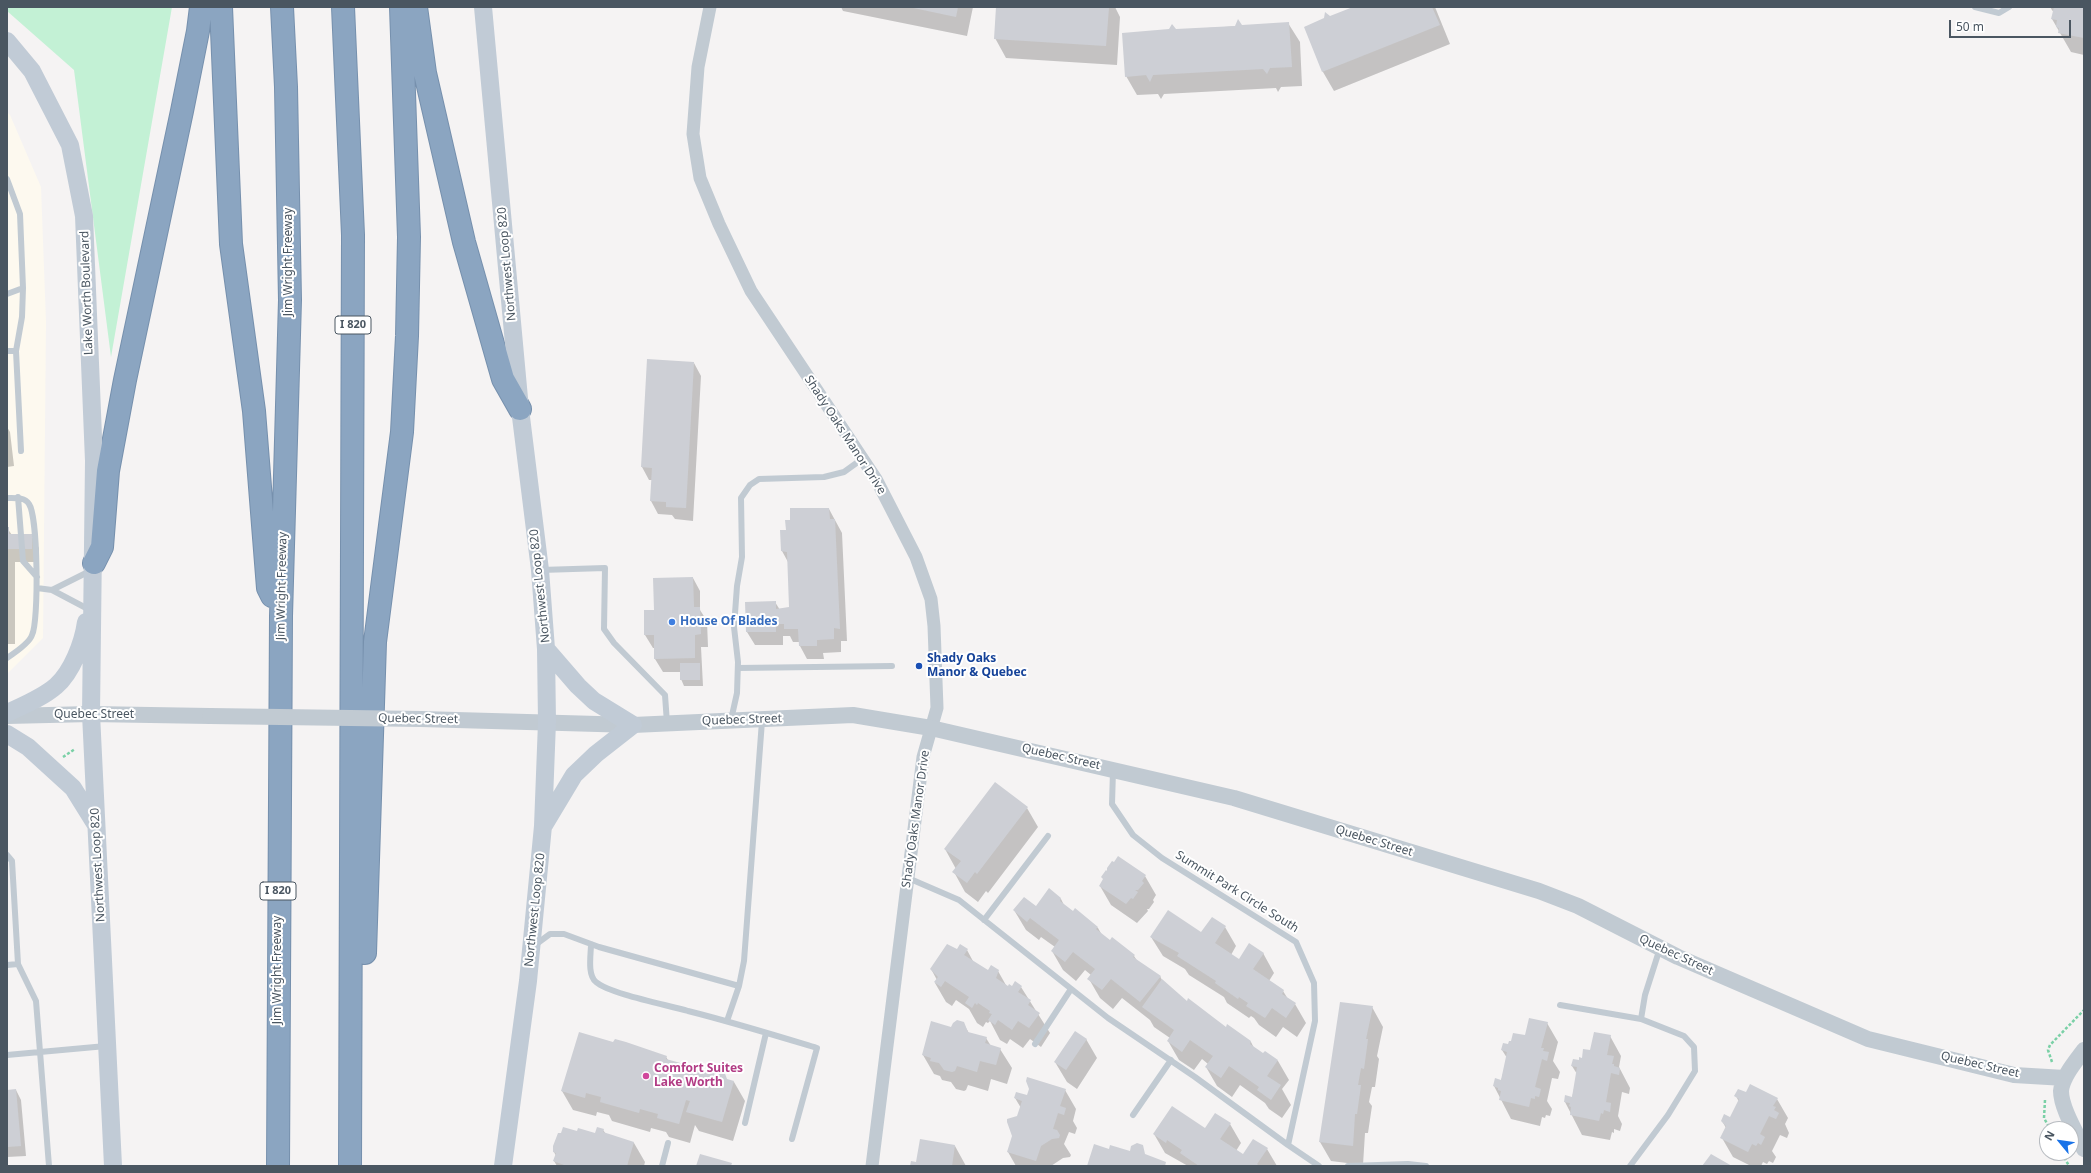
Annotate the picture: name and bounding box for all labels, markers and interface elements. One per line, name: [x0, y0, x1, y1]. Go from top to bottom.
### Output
scale bar: [1951, 12, 2073, 38]
text: 50 m: [1956, 18, 1984, 35]
street label: Northwest Loop 820: [495, 206, 519, 322]
street label: Jim Wright Freeway: [282, 208, 296, 316]
street label: Lake Worth Boulevard: [78, 231, 96, 355]
road number: I 820: [335, 316, 371, 334]
street label: Shady Oaks Manor Drive: [801, 373, 889, 497]
street label: Northwest Loop 820: [527, 528, 553, 644]
street label: Jim Wright Freeway: [274, 532, 290, 640]
place label: House Of Blades: [680, 615, 778, 629]
marker: House Of Blades: [667, 617, 677, 627]
place label: Shady Oaks Manor & Quebec: [927, 652, 1027, 680]
marker: Shady Oaks Manor & Quebec: [914, 661, 924, 671]
street label: Quebec Street: [54, 708, 134, 722]
street label: Quebec Street: [378, 711, 458, 727]
street label: Quebec Street: [702, 711, 782, 729]
street label: Quebec Street: [1020, 741, 1102, 773]
street label: Shady Oaks Manor Drive: [899, 749, 933, 889]
street label: Northwest Loop 820: [88, 808, 108, 922]
street label: Quebec Street: [1334, 822, 1414, 860]
street label: Summit Park Circle South: [1173, 848, 1301, 936]
street label: Northwest Loop 820: [522, 852, 548, 968]
road number: I 820: [260, 882, 296, 900]
street label: Jim Wright Freeway: [271, 916, 285, 1024]
street label: Quebec Street: [1637, 932, 1715, 978]
street label: Quebec Street: [1939, 1049, 2021, 1081]
place label: Comfort Suites Lake Worth: [654, 1062, 743, 1090]
marker: Comfort Suites Lake Worth: [641, 1071, 651, 1081]
north arrow: [2039, 1121, 2079, 1161]
text: N: [2040, 1128, 2058, 1143]

